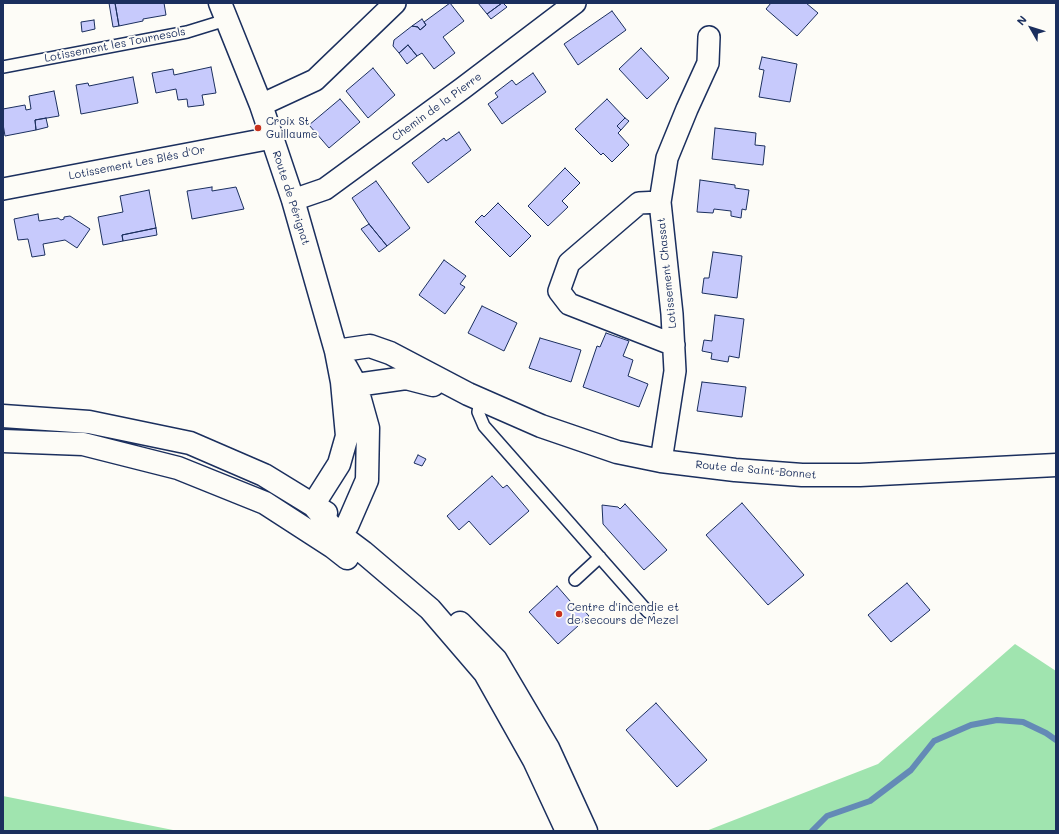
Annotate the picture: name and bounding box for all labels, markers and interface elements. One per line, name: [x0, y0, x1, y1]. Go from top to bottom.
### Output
north arrow: [1011, 8, 1051, 48]
text: N: [1013, 12, 1030, 28]
street label: Lotissement les Tournesols: [43, 25, 187, 65]
street label: Chemin de la Pierre: [390, 70, 484, 144]
place label: Croix St Guillaume: [266, 115, 318, 141]
marker: Croix St Guillaume: [253, 123, 263, 133]
street label: Lotissement Les Blés d'Or: [68, 143, 206, 183]
street label: Route de Pérignat: [269, 149, 313, 247]
street label: Lotissement Chassat: [655, 217, 679, 329]
street label: Route de Saint-Bonnet: [695, 458, 817, 482]
place label: Centre d'incendie et de secours de Mezel: [567, 601, 679, 627]
marker: Centre d'incendie et de secours de Mezel: [554, 609, 564, 619]

